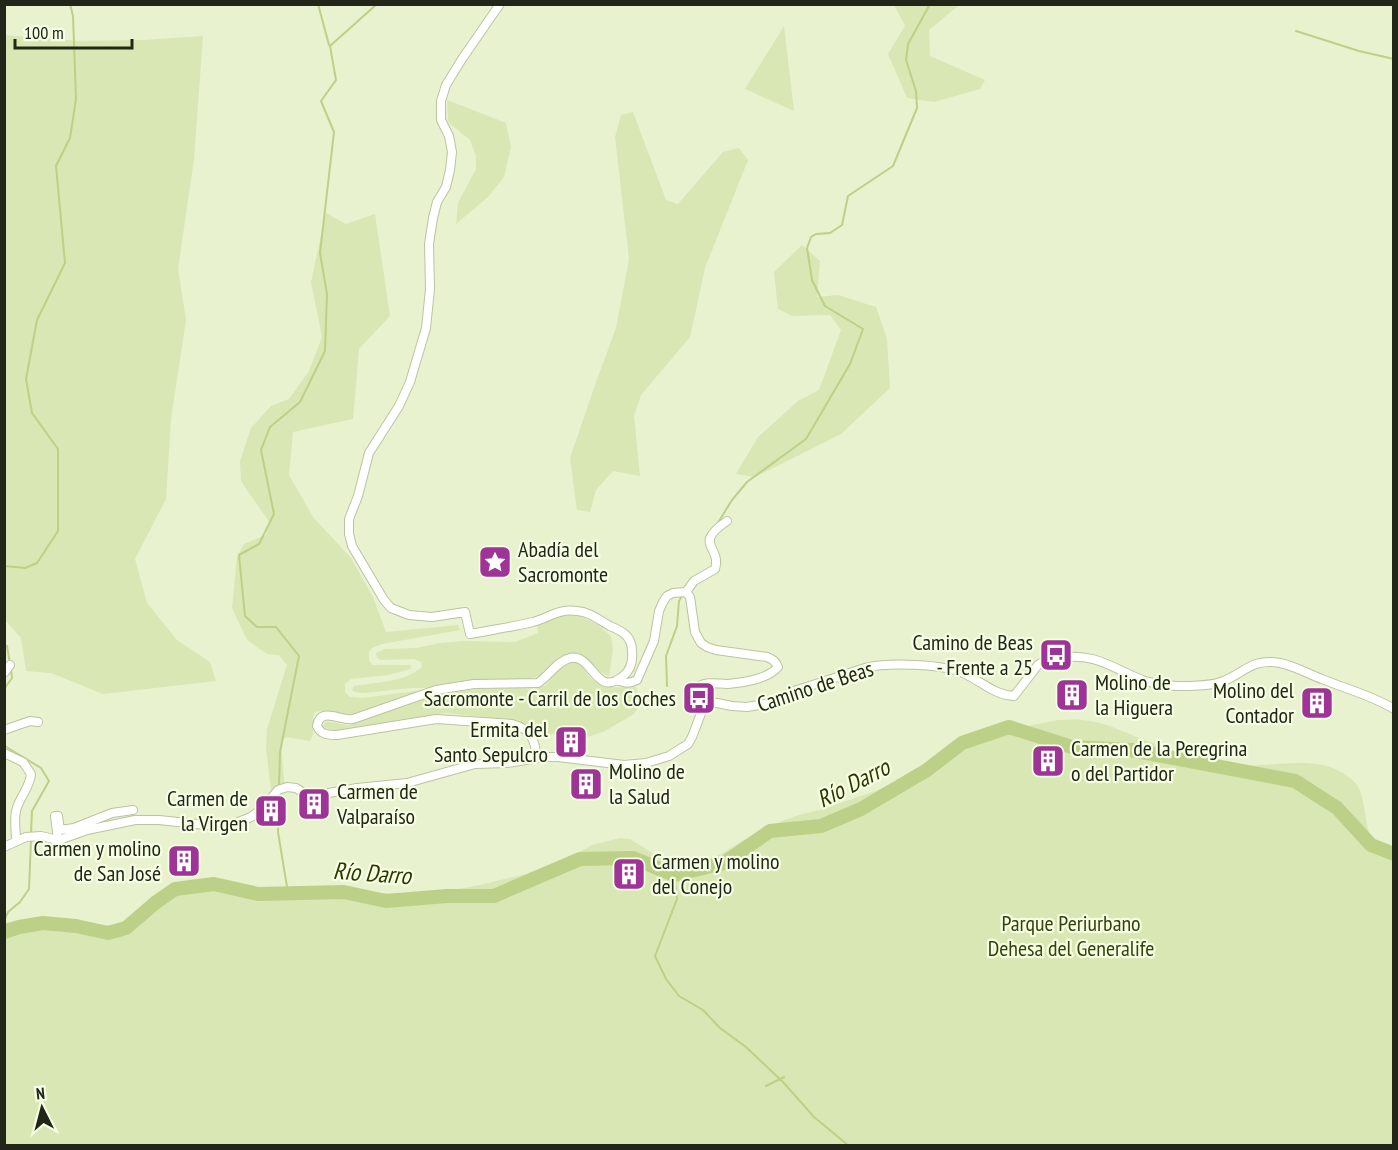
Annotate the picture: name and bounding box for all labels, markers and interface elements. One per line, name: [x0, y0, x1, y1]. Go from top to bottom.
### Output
scale bar: [15, 12, 132, 50]
text: 100 m: [24, 21, 64, 44]
place label: Abadía del Sacromonte: [518, 535, 608, 588]
place icon: Abadía del Sacromonte: [477, 544, 513, 580]
place label: Camino de Beas - Frente a 25: [913, 628, 1033, 681]
bus stop icon: Camino de Beas - Frente a 25: [1038, 637, 1074, 673]
street label: Camino de Beas: [753, 654, 877, 718]
place label: Molino de la Higuera: [1095, 668, 1173, 721]
place label: Molino del Contador: [1213, 676, 1295, 729]
building icon: Molino de la Higuera: [1054, 677, 1090, 713]
bus stop icon: Sacromonte - Carril de los Coches: [681, 680, 717, 716]
place label: Sacromonte - Carril de los Coches: [424, 684, 676, 712]
building icon: Molino del Contador: [1299, 685, 1335, 721]
place label: Ermita del Santo Sepulcro: [434, 715, 549, 768]
building icon: Ermita del Santo Sepulcro: [553, 724, 589, 760]
place label: Carmen de la Peregrina o del Partidor: [1071, 734, 1247, 787]
building icon: Carmen de la Peregrina o del Partidor: [1030, 743, 1066, 779]
water label: Río Darro: [811, 751, 896, 814]
place label: Molino de la Salud: [609, 757, 685, 810]
building icon: Molino de la Salud: [568, 766, 604, 802]
place label: Carmen de Valparaíso: [336, 777, 418, 830]
place label: Carmen de la Virgen: [167, 784, 248, 837]
building icon: Carmen de Valparaíso: [296, 786, 332, 822]
building icon: Carmen de la Virgen: [253, 793, 289, 829]
place label: Carmen y molino de San José: [34, 834, 161, 887]
building icon: Carmen y molino de San José: [166, 843, 202, 879]
place label: Carmen y molino del Conejo: [652, 847, 779, 900]
water label: Río Darro: [332, 855, 414, 891]
building icon: Carmen y molino del Conejo: [611, 856, 647, 892]
park label: Parque Periurbano Dehesa del Generalife: [988, 909, 1154, 962]
north arrow: [12, 1078, 72, 1138]
text: N: [35, 1083, 46, 1103]

